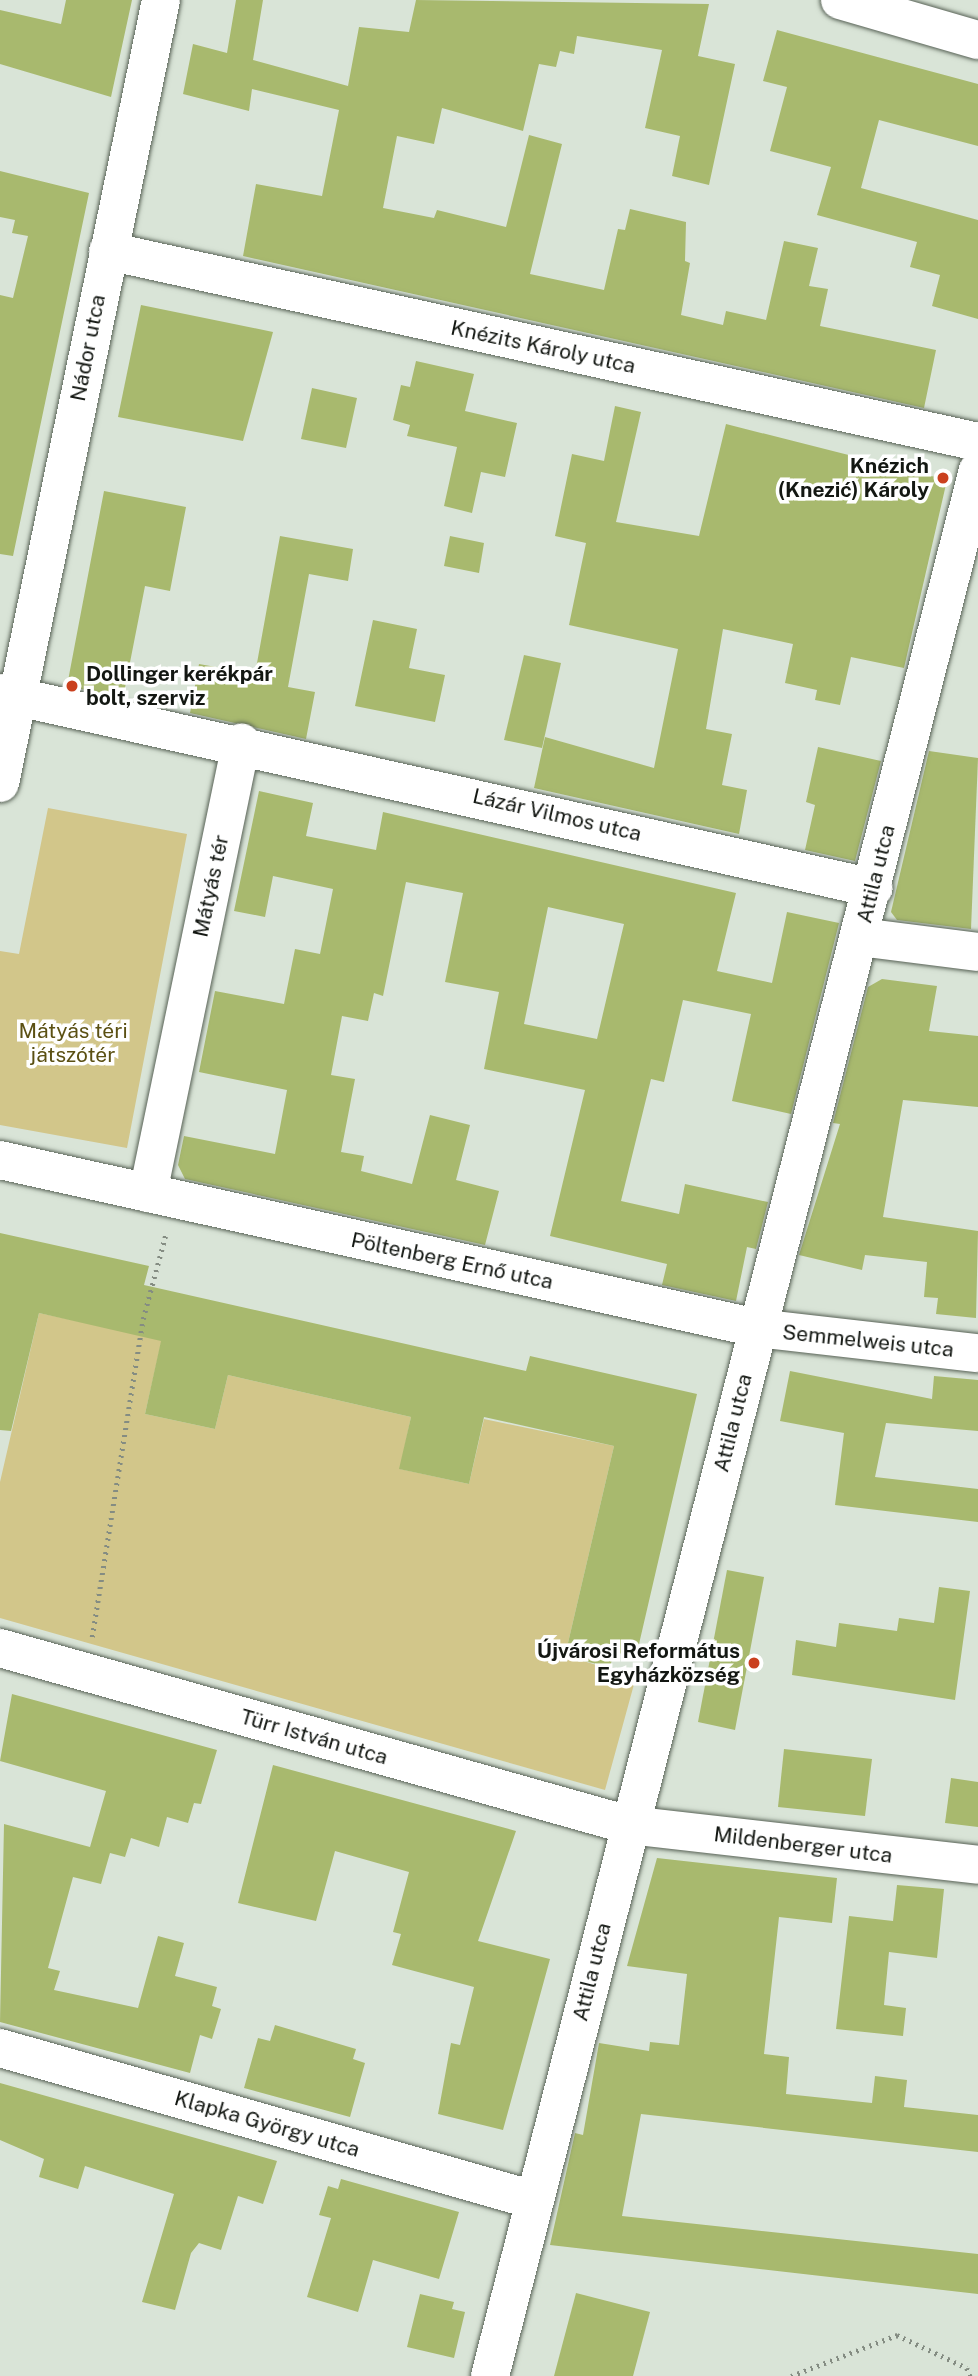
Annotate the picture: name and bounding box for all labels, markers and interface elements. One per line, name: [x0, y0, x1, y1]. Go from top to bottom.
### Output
street label: Nádor utca: [65, 293, 111, 403]
street label: Knézits Károly utca: [448, 315, 638, 379]
place label: Knézich (Knezić) Károly: [778, 453, 929, 503]
marker: Knézich (Knezić) Károly: [935, 470, 951, 486]
place label: Dollinger kerékpár bolt, szerviz: [86, 661, 273, 711]
marker: Dollinger kerékpár bolt, szerviz: [64, 678, 80, 694]
street label: Lázár Vilmos utca: [470, 783, 644, 847]
street label: Attila utca: [852, 822, 900, 926]
street label: Mátyás tér: [188, 832, 234, 940]
park label: Mátyás téri játszótér: [18, 1018, 128, 1068]
street label: Pöltenberg Ernő utca: [349, 1227, 555, 1295]
street label: Semmelweis utca: [781, 1319, 955, 1363]
street label: Attila utca: [709, 1371, 757, 1475]
place label: Újvárosi Református Egyházközség: [537, 1638, 740, 1688]
marker: Újvárosi Református Egyházközség: [746, 1655, 762, 1671]
street label: Türr István utca: [238, 1704, 390, 1770]
street label: Mildenberger utca: [712, 1822, 894, 1868]
street label: Attila utca: [568, 1920, 616, 2024]
street label: Klapka György utca: [172, 2086, 362, 2162]

